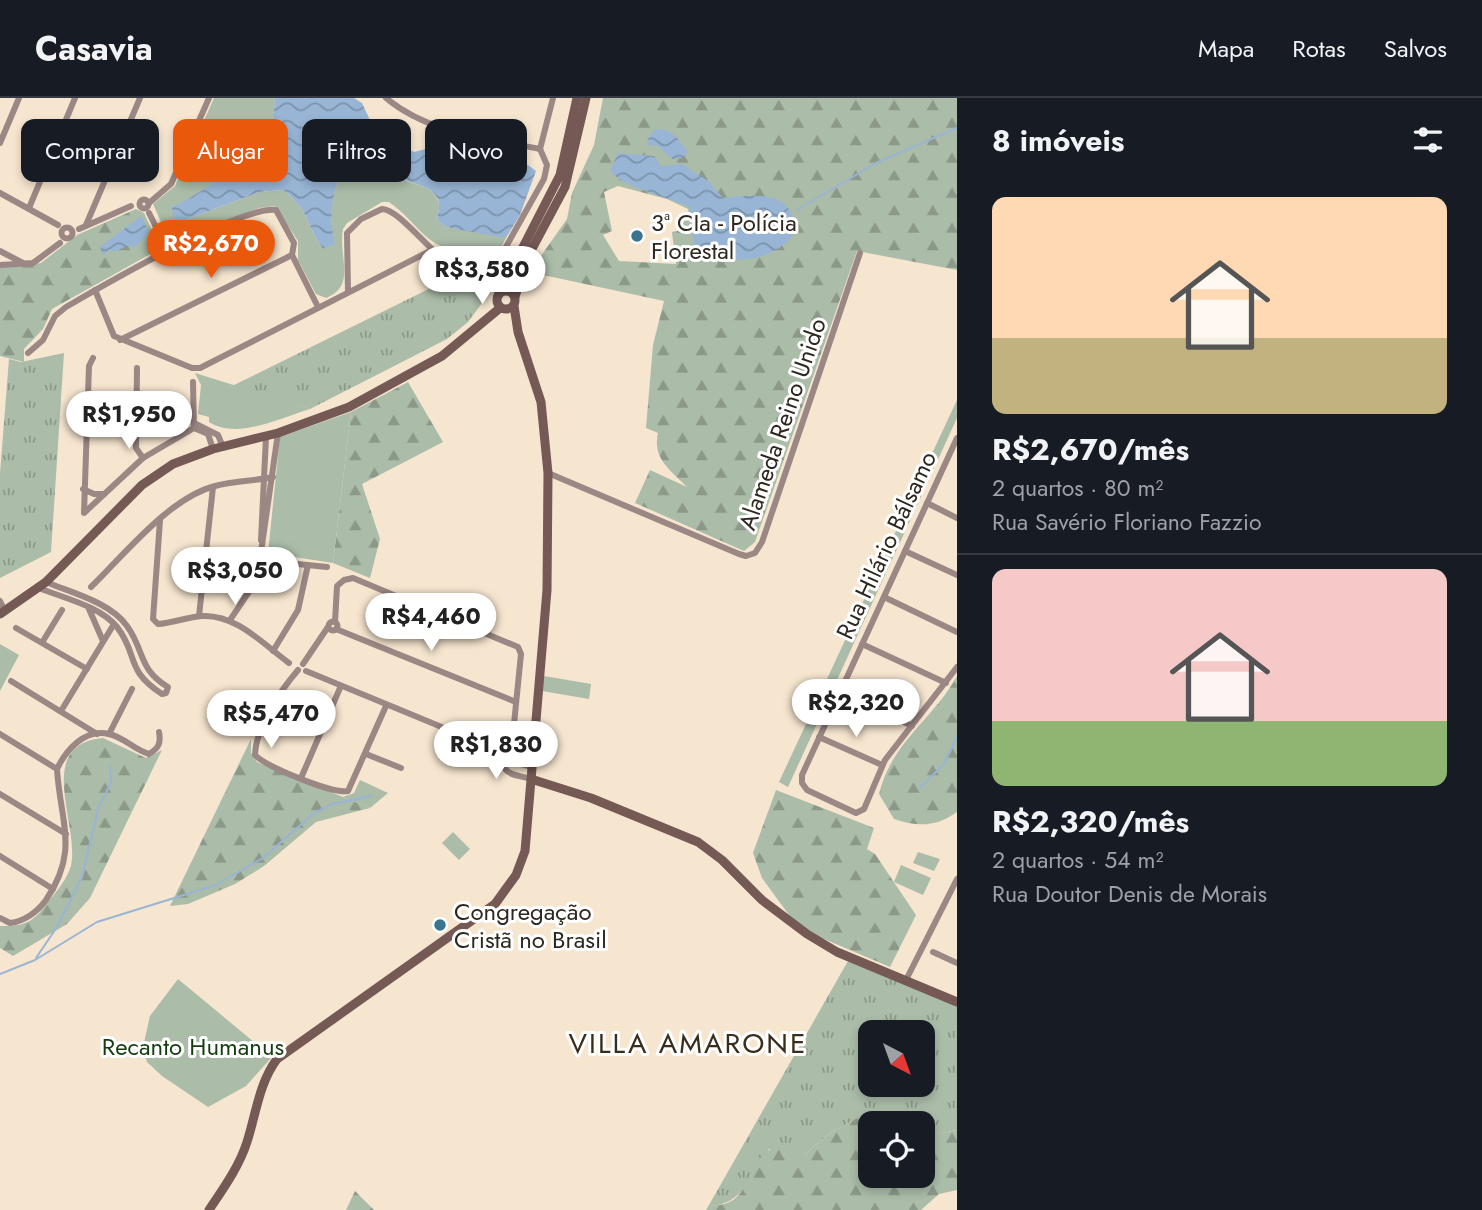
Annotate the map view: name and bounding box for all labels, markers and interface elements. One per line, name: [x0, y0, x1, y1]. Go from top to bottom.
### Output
text: Casavia: [35, 25, 153, 72]
text: Mapa: [1198, 31, 1254, 66]
text: Rotas: [1292, 31, 1346, 66]
text: Salvos: [1384, 31, 1447, 66]
chip: Comprar: [21, 119, 159, 182]
chip: Alugar: [173, 119, 288, 182]
chip: Filtros: [302, 119, 411, 182]
chip: Novo: [425, 119, 527, 182]
text: 8 imóveis: [992, 119, 1124, 162]
icon: filters: [1409, 121, 1447, 159]
place label: 3ª CIa - Polícia Florestal: [651, 205, 797, 268]
pin: R$2,670: [146, 220, 276, 280]
text: R$2,670: [163, 226, 259, 260]
marker: 3ª CIa - Polícia Florestal: [629, 228, 645, 244]
icon: home: [1157, 242, 1283, 368]
pin: R$3,580: [417, 246, 547, 306]
text: R$3,580: [434, 252, 530, 286]
street label: Alameda Reino Unido: [729, 313, 835, 535]
pin: R$1,950: [64, 392, 194, 451]
text: R$1,950: [82, 397, 176, 431]
text: R$2,670/mês: [992, 428, 1189, 471]
street label: Rua Hilário Bálsamo: [827, 445, 945, 645]
text: 2 quartos · 80 m²: [992, 471, 1163, 505]
text: Rua Savério Floriano Fazzio: [992, 505, 1262, 539]
pin: R$3,050: [170, 547, 300, 607]
text: R$3,050: [187, 553, 283, 587]
pin: R$4,460: [366, 594, 496, 653]
text: R$4,460: [381, 599, 481, 633]
icon: home: [1157, 614, 1283, 740]
pin: R$2,320: [791, 680, 921, 739]
text: R$2,320: [808, 685, 904, 719]
pin: R$5,470: [206, 690, 336, 750]
text: R$5,470: [223, 696, 319, 730]
pin: R$1,830: [431, 722, 561, 781]
text: R$1,830: [450, 727, 542, 761]
text: R$2,320/mês: [992, 800, 1189, 843]
text: 2 quartos · 54 m²: [992, 843, 1163, 877]
text: Rua Doutor Denis de Morais: [992, 877, 1267, 911]
place label: Congregação Cristã no Brasil: [454, 894, 607, 957]
marker: Congregação Cristã no Brasil: [432, 917, 448, 933]
north arrow: [858, 1020, 934, 1097]
map controls: [858, 1020, 935, 1188]
district label: VILLA AMARONE: [569, 1023, 807, 1064]
park label: Recanto Humanus: [102, 1029, 284, 1064]
button: locate: [858, 1111, 935, 1188]

